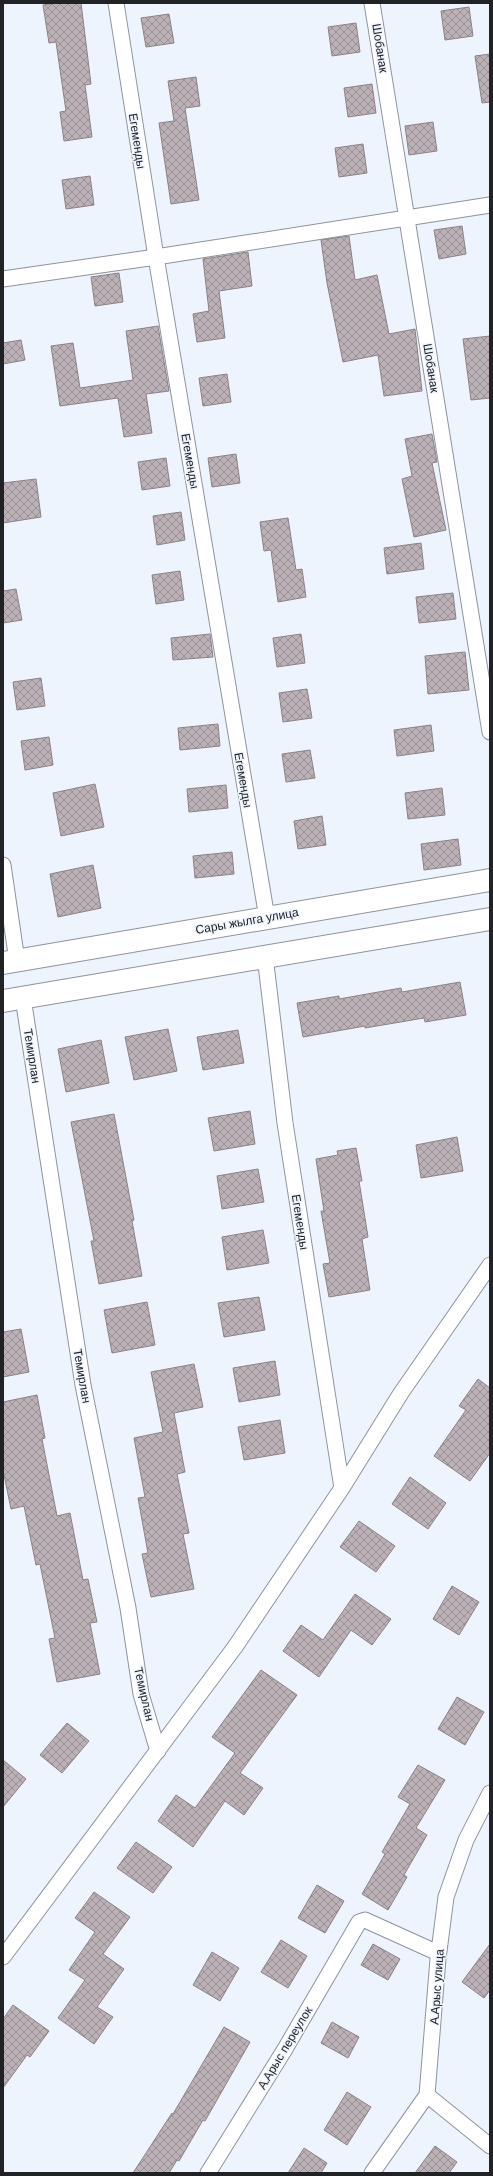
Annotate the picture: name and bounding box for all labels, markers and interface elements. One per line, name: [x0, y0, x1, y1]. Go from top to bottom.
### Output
street label: Шобанак: [368, 22, 392, 74]
street label: Егеменды: [125, 112, 149, 170]
street label: Шобанак: [419, 342, 443, 394]
street label: Егеменды: [177, 432, 203, 490]
street label: Егеменды: [230, 751, 256, 809]
street label: Сары жылга улица: [194, 904, 300, 938]
street label: Темирлан: [20, 1028, 44, 1084]
street label: Егеменды: [288, 1193, 312, 1251]
street label: Темирлан: [69, 1348, 95, 1404]
street label: Темирлан: [130, 1665, 158, 1723]
street label: А.Арыс улица: [426, 1948, 448, 2025]
street label: А.Арыс переулок: [254, 2003, 316, 2092]

